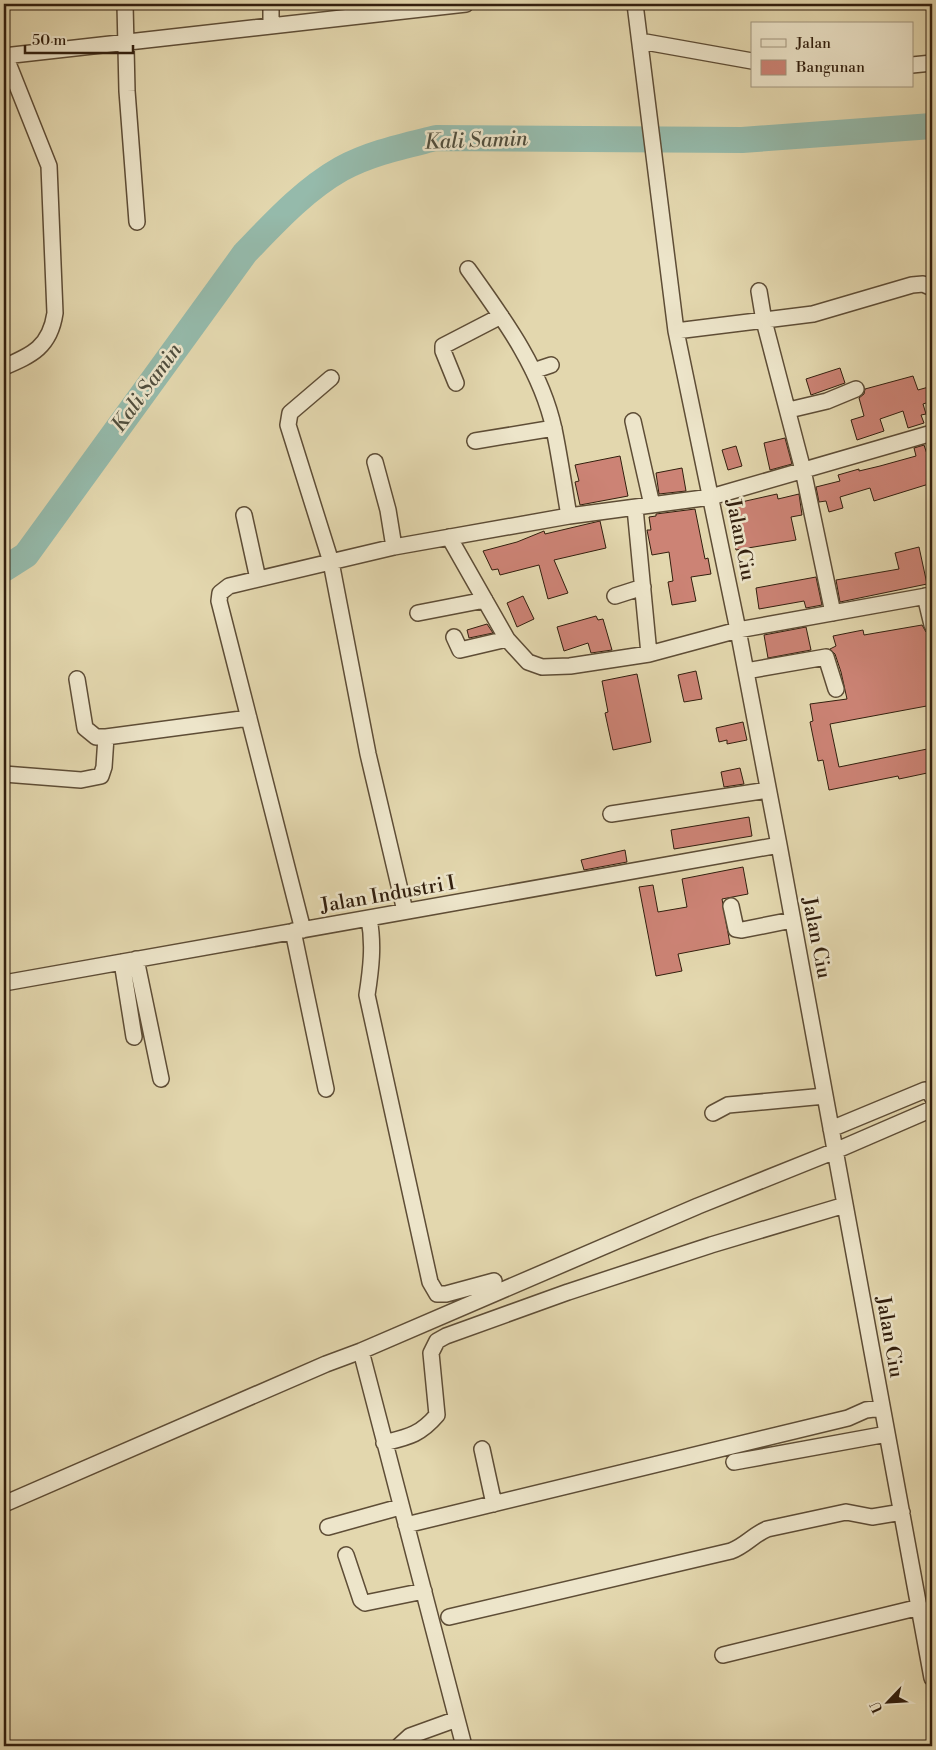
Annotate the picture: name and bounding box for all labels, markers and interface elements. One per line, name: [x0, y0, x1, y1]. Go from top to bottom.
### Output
scale bar: [25, 22, 132, 54]
legend: [751, 22, 914, 88]
text: 50 m: [32, 31, 66, 50]
text: Jalan: [795, 34, 831, 53]
text: Bangunan: [795, 58, 865, 77]
water label: Kali Samin: [424, 126, 528, 156]
water label: Kali Samin: [106, 338, 188, 438]
street label: Jalan Ciu: [720, 496, 760, 583]
street label: Jalan Industri I: [318, 871, 458, 919]
street label: Jalan Ciu: [796, 894, 836, 981]
street label: Jalan Ciu: [869, 1293, 909, 1380]
north arrow: [864, 1678, 914, 1728]
text: U: [867, 1698, 888, 1716]

